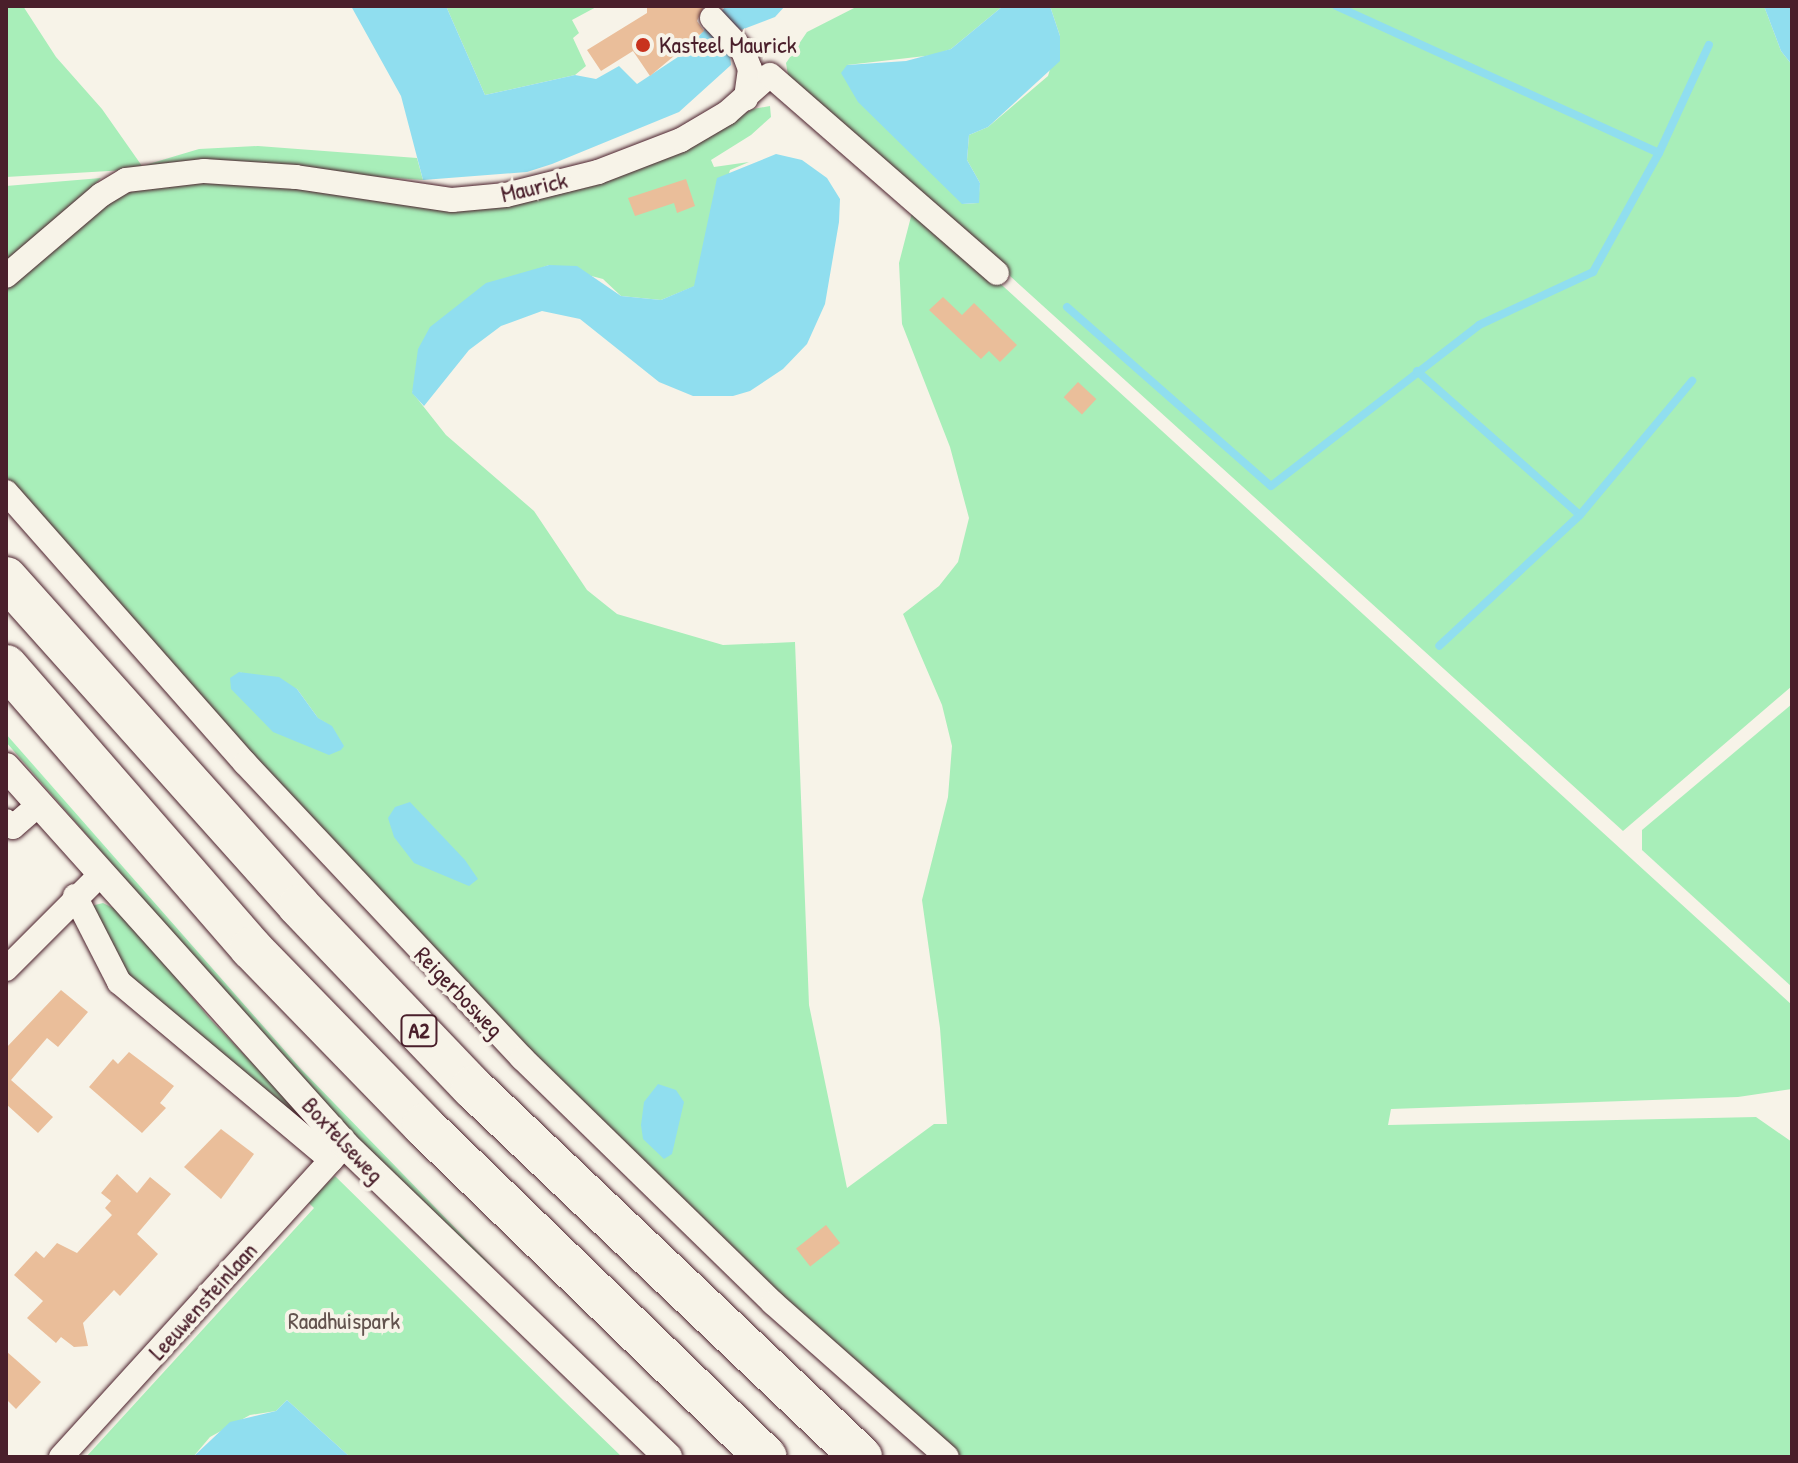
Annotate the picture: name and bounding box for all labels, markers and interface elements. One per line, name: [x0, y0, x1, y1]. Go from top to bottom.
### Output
place label: Kasteel Maurick: [659, 31, 797, 59]
marker: Kasteel Maurick: [634, 36, 652, 54]
street label: Maurick: [498, 165, 570, 209]
street label: Reigerbosweg: [409, 940, 509, 1044]
road number: A2: [399, 1013, 439, 1049]
street label: Boxtelseweg: [296, 1091, 390, 1189]
street label: Leeuwensteinlaan: [143, 1236, 263, 1366]
park label: Raadhuispark: [288, 1307, 400, 1335]

